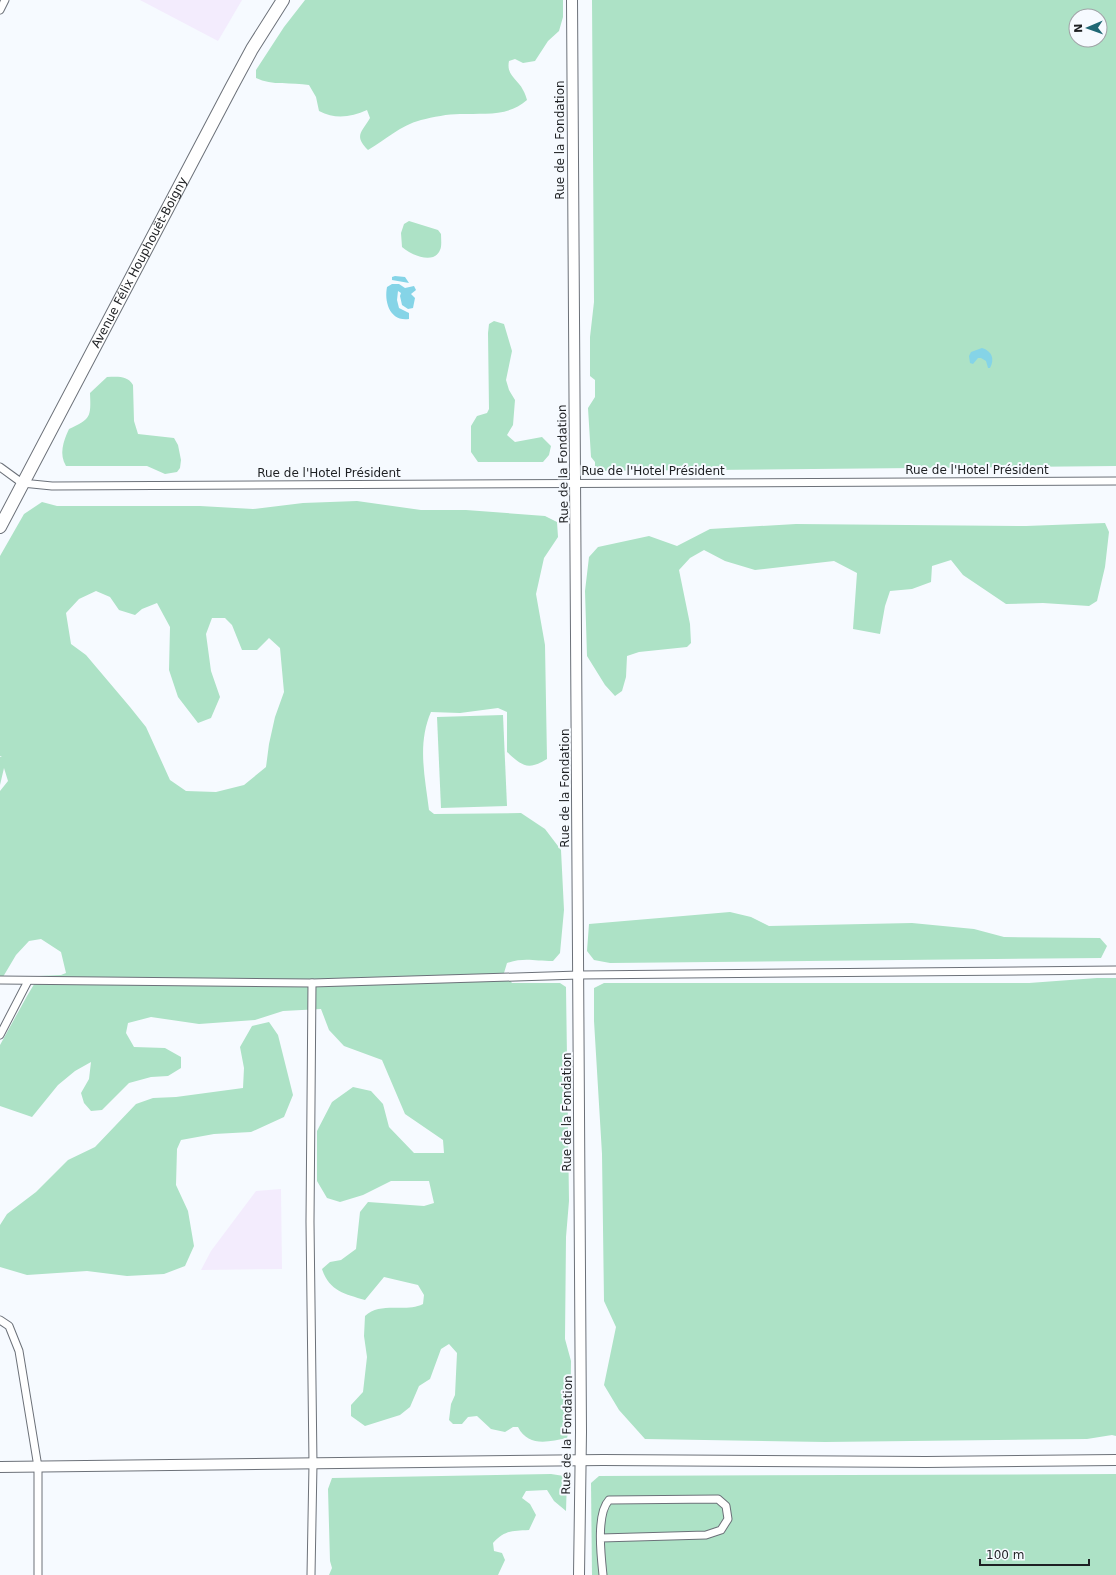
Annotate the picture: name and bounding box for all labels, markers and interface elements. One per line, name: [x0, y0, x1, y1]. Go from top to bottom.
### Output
north arrow: [1068, 8, 1108, 48]
text: N: [1072, 23, 1085, 33]
street label: Rue de la Fondation: [553, 80, 567, 200]
street label: Avenue Félix Houphouët-Boigny: [89, 175, 190, 350]
street label: Rue de la Fondation: [555, 404, 571, 524]
street label: Rue de l'Hotel Président: [905, 463, 1049, 477]
street label: Rue de l'Hotel Président: [581, 464, 725, 478]
street label: Rue de l'Hotel Président: [257, 466, 401, 480]
street label: Rue de la Fondation: [558, 728, 572, 848]
street label: Rue de la Fondation: [560, 1052, 574, 1172]
street label: Rue de la Fondation: [559, 1375, 575, 1495]
scale bar: [980, 1541, 1089, 1567]
text: 100 m: [986, 1548, 1024, 1562]

